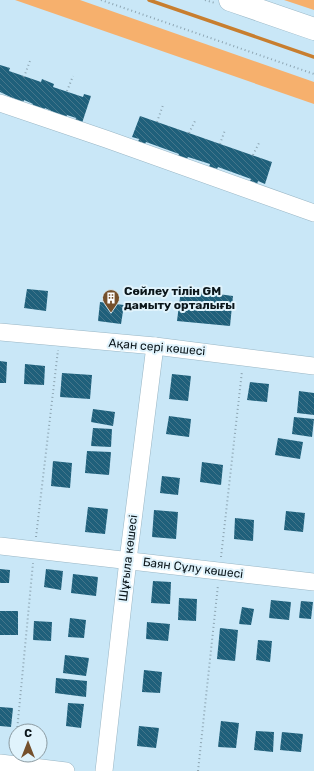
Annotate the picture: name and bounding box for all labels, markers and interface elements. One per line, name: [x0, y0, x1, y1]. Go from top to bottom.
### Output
place label: Сөйлеу тілін GM дамыту орталығы: [124, 284, 235, 312]
building icon: Сөйлеу тілін GM дамыту орталығы: [101, 288, 121, 313]
street label: Ақан сері көшесі: [108, 336, 206, 358]
street label: Шұғыла көшесі: [116, 514, 140, 602]
street label: Баян Сұлу көшесі: [142, 555, 244, 581]
north arrow: [8, 723, 48, 763]
text: С: [24, 727, 32, 740]

